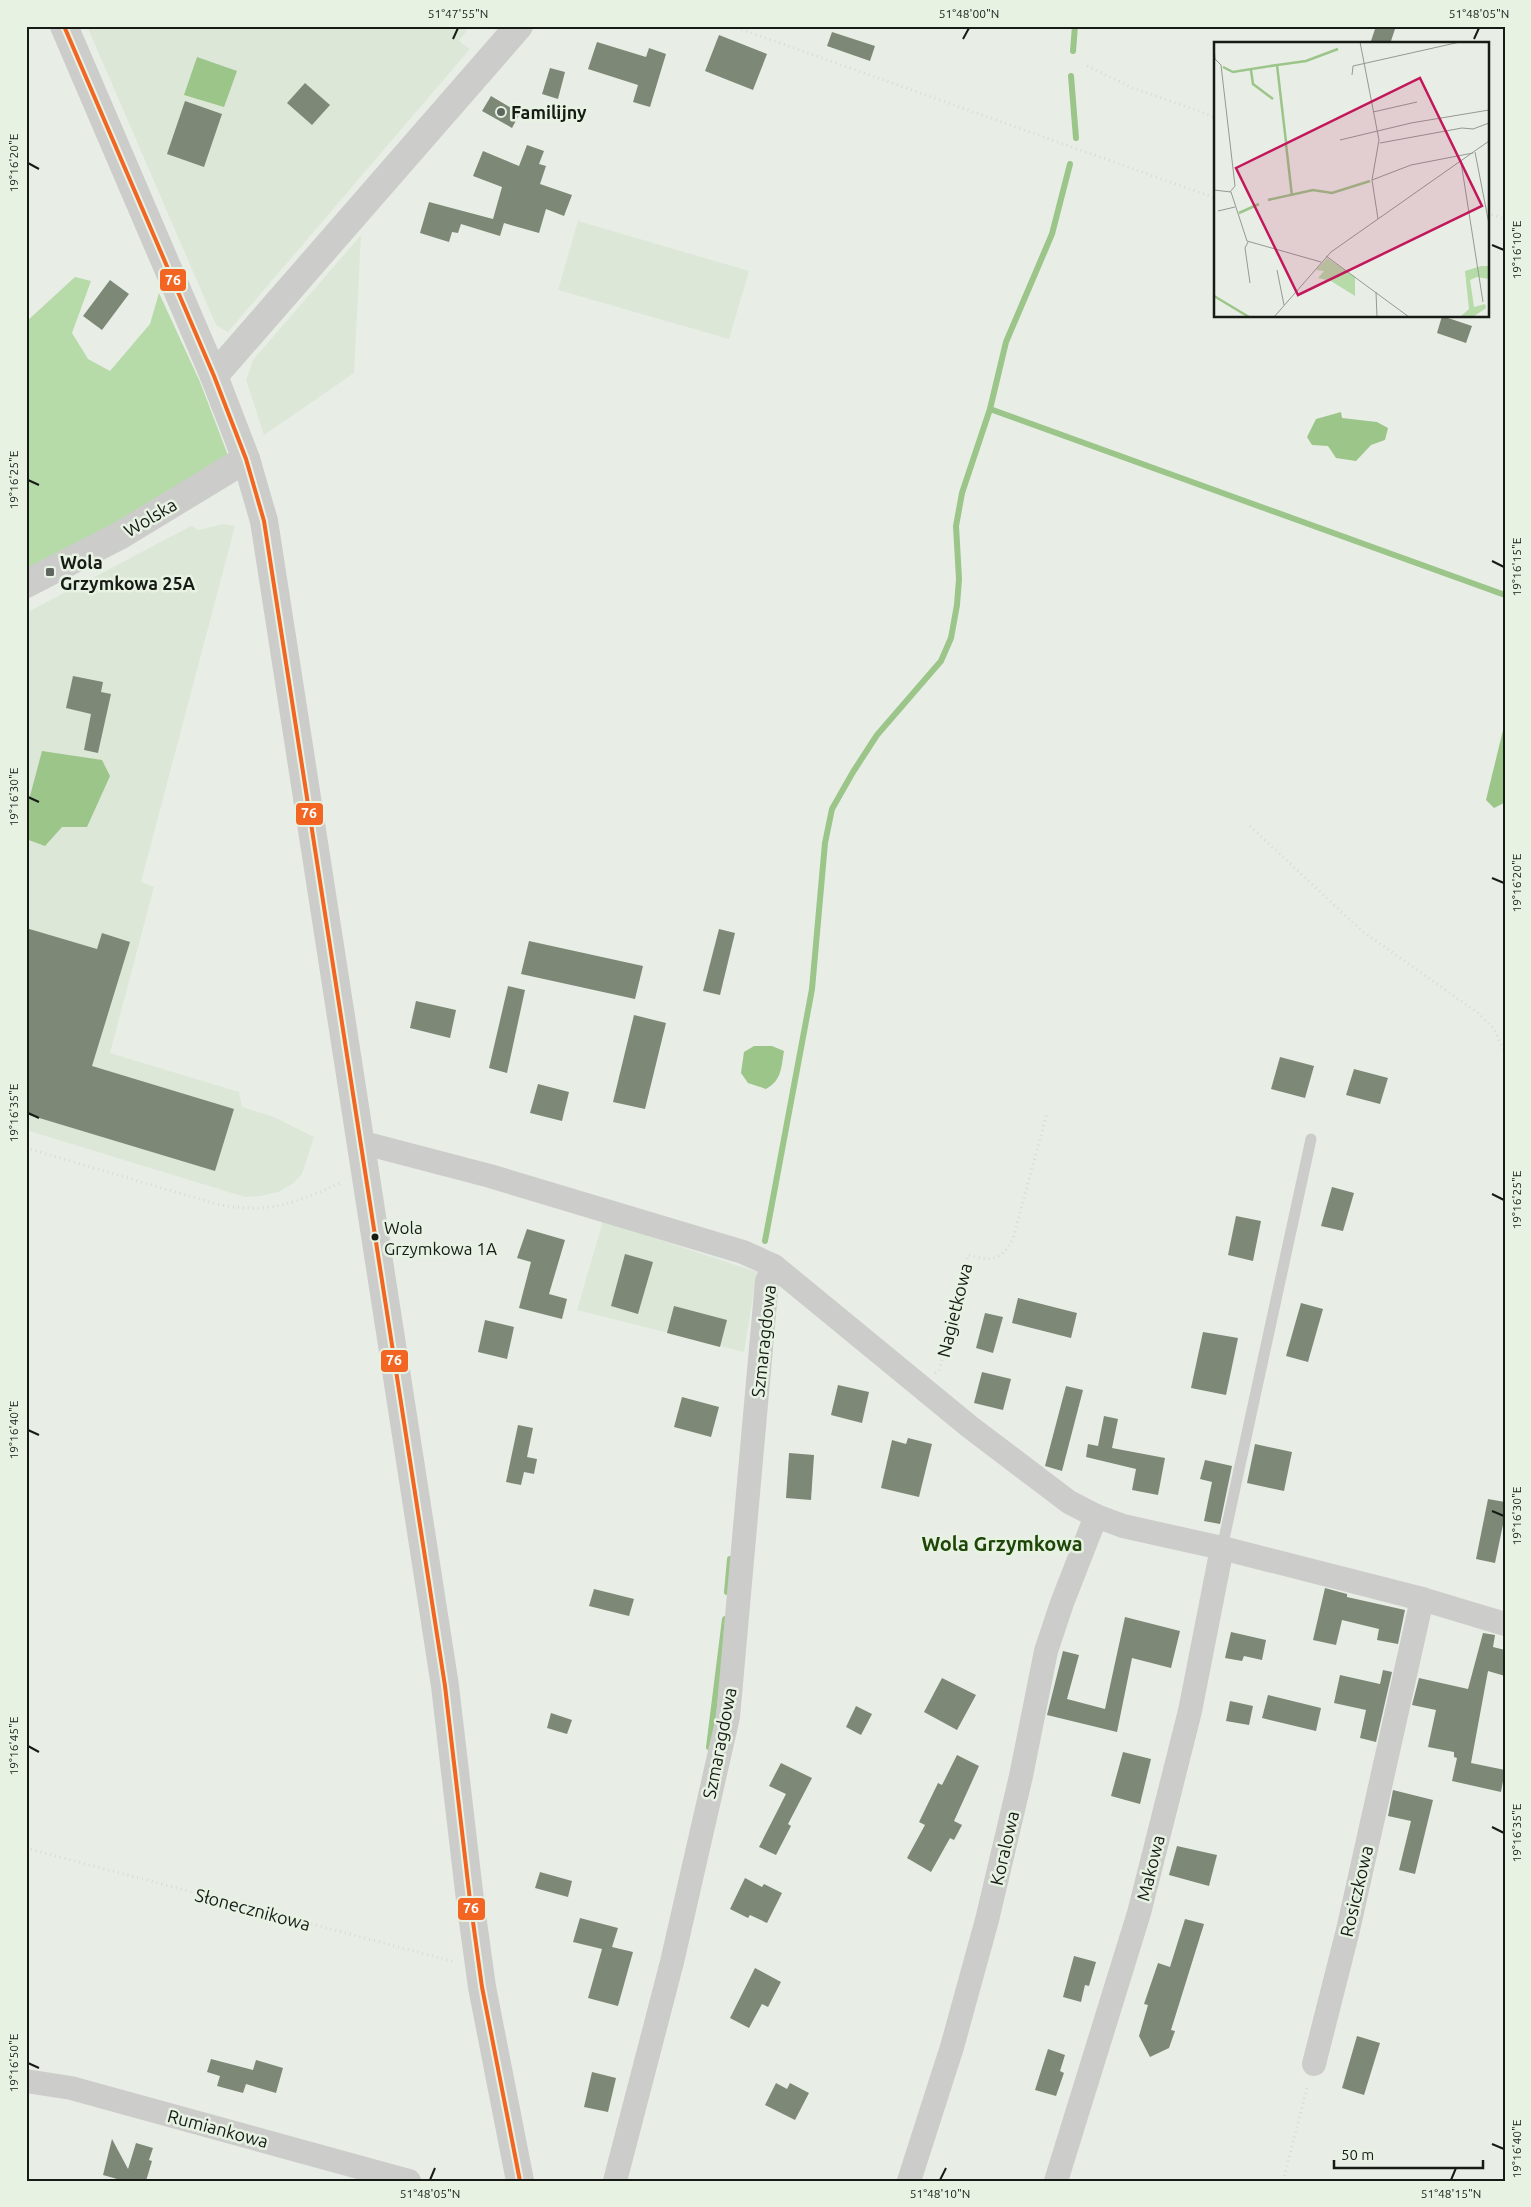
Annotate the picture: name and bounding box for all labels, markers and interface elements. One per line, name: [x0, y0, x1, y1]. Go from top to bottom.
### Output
text: 51°47'55"N: [428, 7, 488, 20]
text: 51°48'00"N: [939, 7, 999, 20]
text: 51°48'05"N: [1449, 7, 1509, 20]
inset map: [1214, 42, 1488, 318]
place label: Familijny: [511, 102, 587, 122]
marker: Familijny: [495, 106, 507, 118]
text: 19°16'20"E: [7, 133, 20, 192]
text: 19°16'10"E: [1510, 220, 1523, 279]
line badge: 76: [159, 268, 187, 292]
text: 76: [165, 272, 181, 288]
text: 19°16'25"E: [7, 450, 20, 509]
street label: Wolska: [120, 494, 180, 540]
text: 19°16'15"E: [1510, 537, 1523, 596]
place label: Wola Grzymkowa 25A: [60, 552, 196, 593]
marker: Wola Grzymkowa 25A: [44, 566, 56, 578]
text: 19°16'30"E: [7, 767, 20, 826]
line badge: 76: [295, 802, 324, 826]
text: 76: [301, 805, 317, 821]
text: 19°16'20"E: [1510, 853, 1523, 912]
text: 19°16'35"E: [7, 1083, 20, 1142]
text: 19°16'25"E: [1510, 1170, 1523, 1229]
place label: Wola Grzymkowa 1A: [384, 1218, 497, 1258]
marker: Wola Grzymkowa 1A: [370, 1232, 380, 1242]
street label: Nagietkowa: [933, 1261, 975, 1359]
street label: Szmaragdowa: [747, 1284, 779, 1398]
line badge: 76: [380, 1349, 409, 1373]
text: 76: [386, 1352, 402, 1368]
text: 19°16'40"E: [7, 1400, 20, 1459]
text: 19°16'30"E: [1510, 1486, 1523, 1545]
district label: Wola Grzymkowa: [921, 1532, 1083, 1555]
street label: Szmaragdowa: [698, 1686, 740, 1800]
text: 19°16'45"E: [7, 1716, 20, 1775]
text: 19°16'35"E: [1510, 1803, 1523, 1862]
street label: Koralowa: [986, 1809, 1022, 1887]
street label: Makowa: [1132, 1833, 1168, 1903]
street label: Rosiczkowa: [1336, 1843, 1376, 1939]
street label: Słonecznikowa: [193, 1884, 313, 1934]
line badge: 76: [457, 1897, 486, 1921]
text: 76: [463, 1900, 479, 1916]
text: 19°16'50"E: [7, 2033, 20, 2092]
street label: Rumiankowa: [165, 2105, 271, 2151]
text: 19°16'40"E: [1510, 2119, 1523, 2178]
scale bar: [1334, 2137, 1482, 2169]
text: 50 m: [1341, 2146, 1374, 2163]
text: 51°48'05"N: [400, 2187, 460, 2200]
text: 51°48'10"N: [910, 2187, 970, 2200]
text: 51°48'15"N: [1421, 2187, 1481, 2200]

